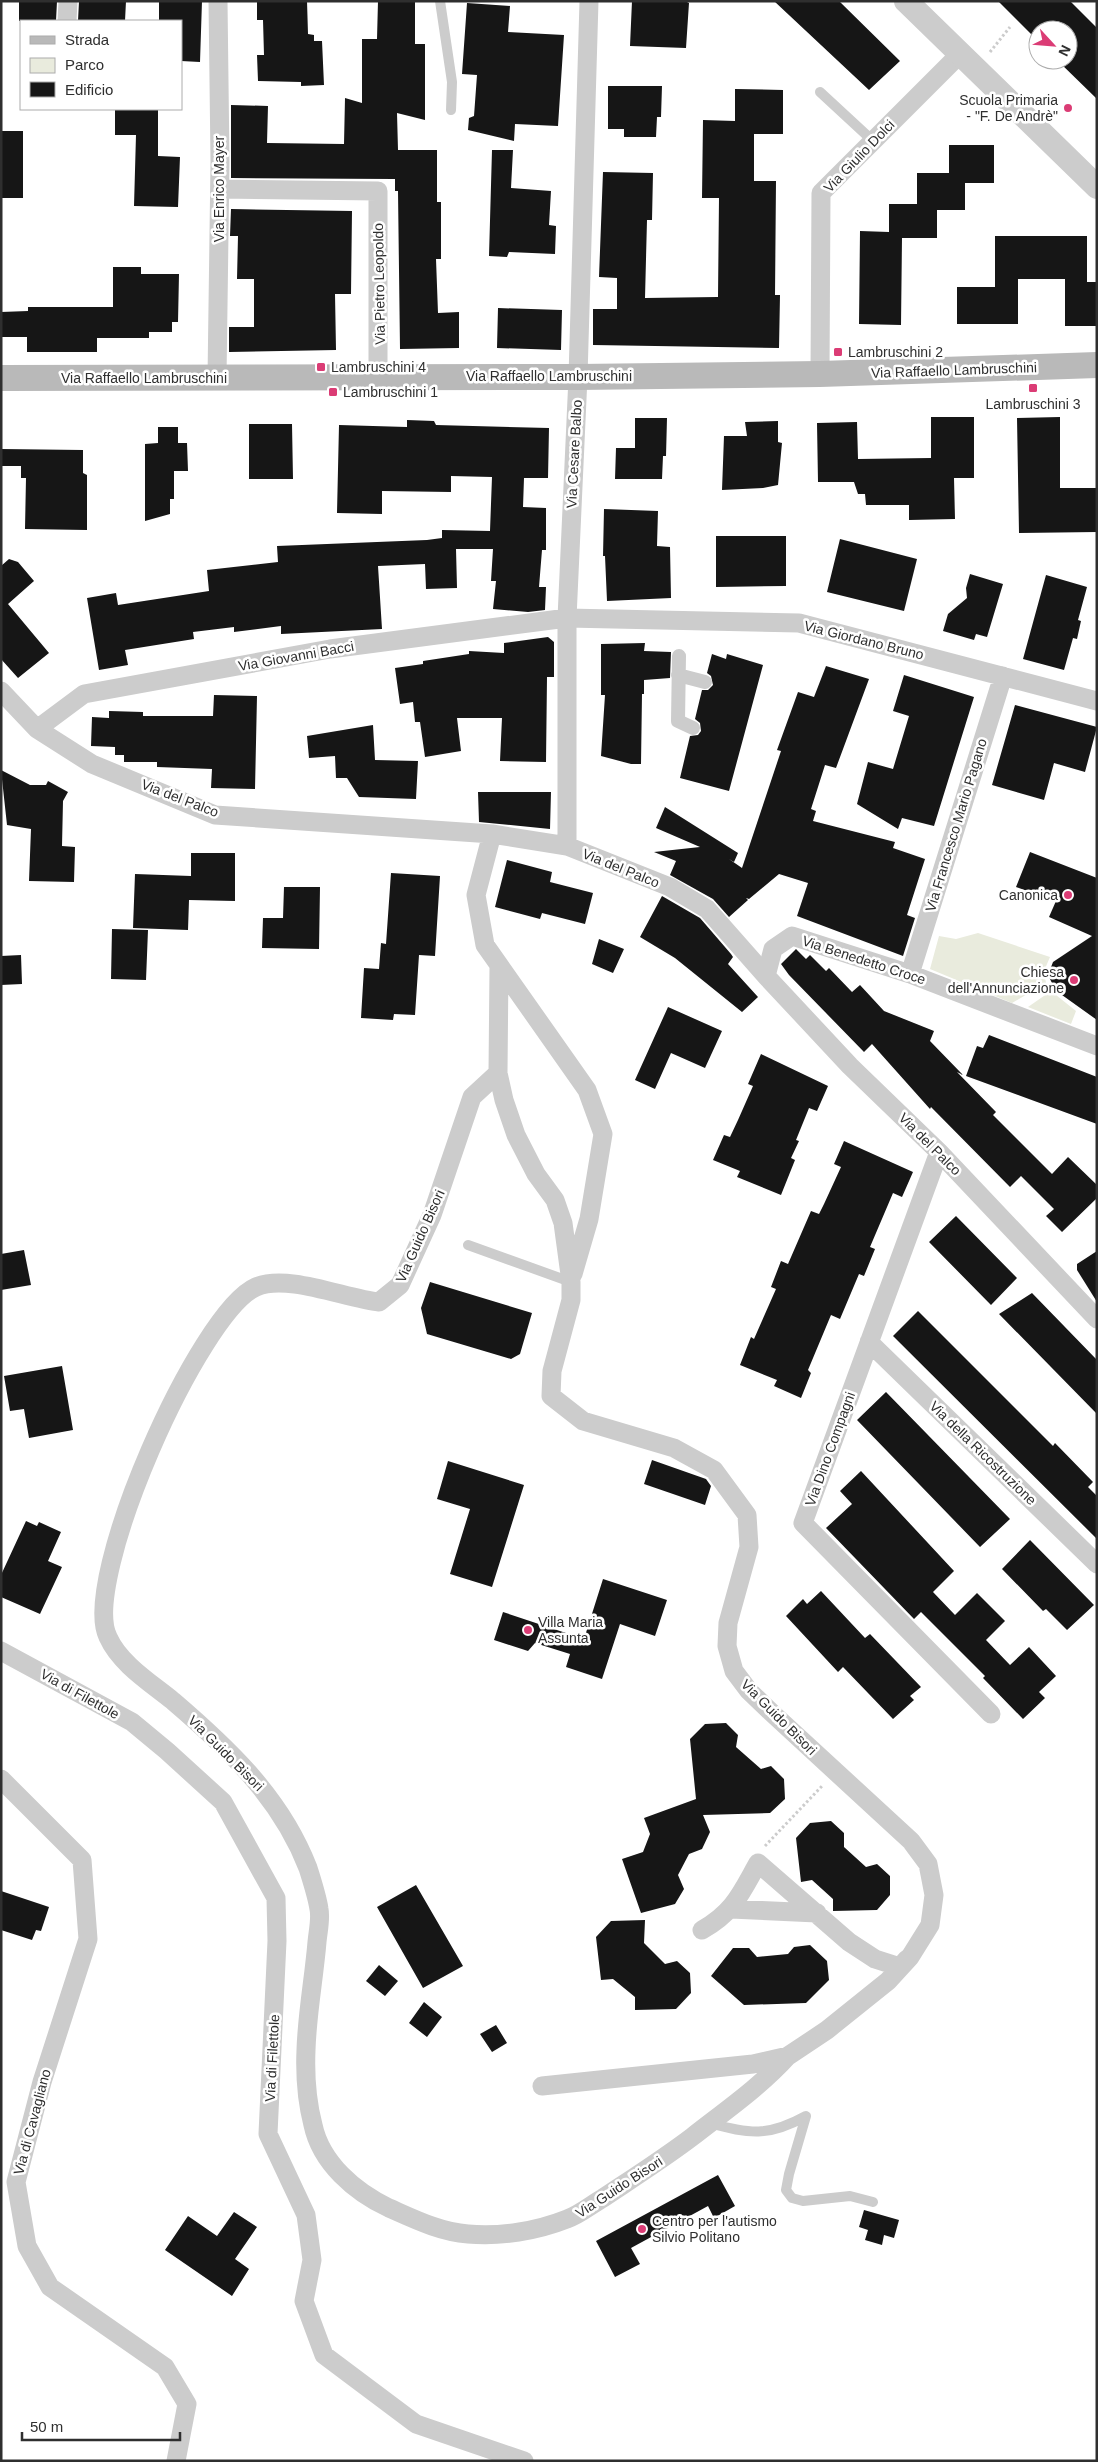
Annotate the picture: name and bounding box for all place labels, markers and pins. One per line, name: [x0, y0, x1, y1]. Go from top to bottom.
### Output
place label: Scuola Primaria - "F. De Andrè": [959, 92, 1058, 124]
marker: Scuola Primaria - "F. De Andrè": [1062, 102, 1074, 114]
place label: Lambruschini 2: [848, 344, 943, 360]
marker: Lambruschini 2: [832, 346, 844, 358]
place label: Lambruschini 4: [331, 359, 426, 375]
marker: Lambruschini 4: [315, 361, 327, 373]
marker: Lambruschini 3: [1027, 382, 1039, 394]
place label: Lambruschini 1: [343, 384, 438, 400]
marker: Lambruschini 1: [327, 386, 339, 398]
place label: Lambruschini 3: [986, 396, 1081, 412]
place label: Canonica: [999, 887, 1058, 903]
marker: Canonica: [1062, 889, 1074, 901]
place label: Chiesa dell'Annunciazione: [948, 964, 1064, 996]
marker: Chiesa dell'Annunciazione: [1068, 974, 1080, 986]
place label: Villa Maria Assunta: [538, 1614, 603, 1646]
marker: Villa Maria Assunta: [522, 1624, 534, 1636]
place label: Centro per l'autismo Silvio Politano: [652, 2213, 777, 2245]
marker: Centro per l'autismo Silvio Politano: [636, 2223, 648, 2235]

